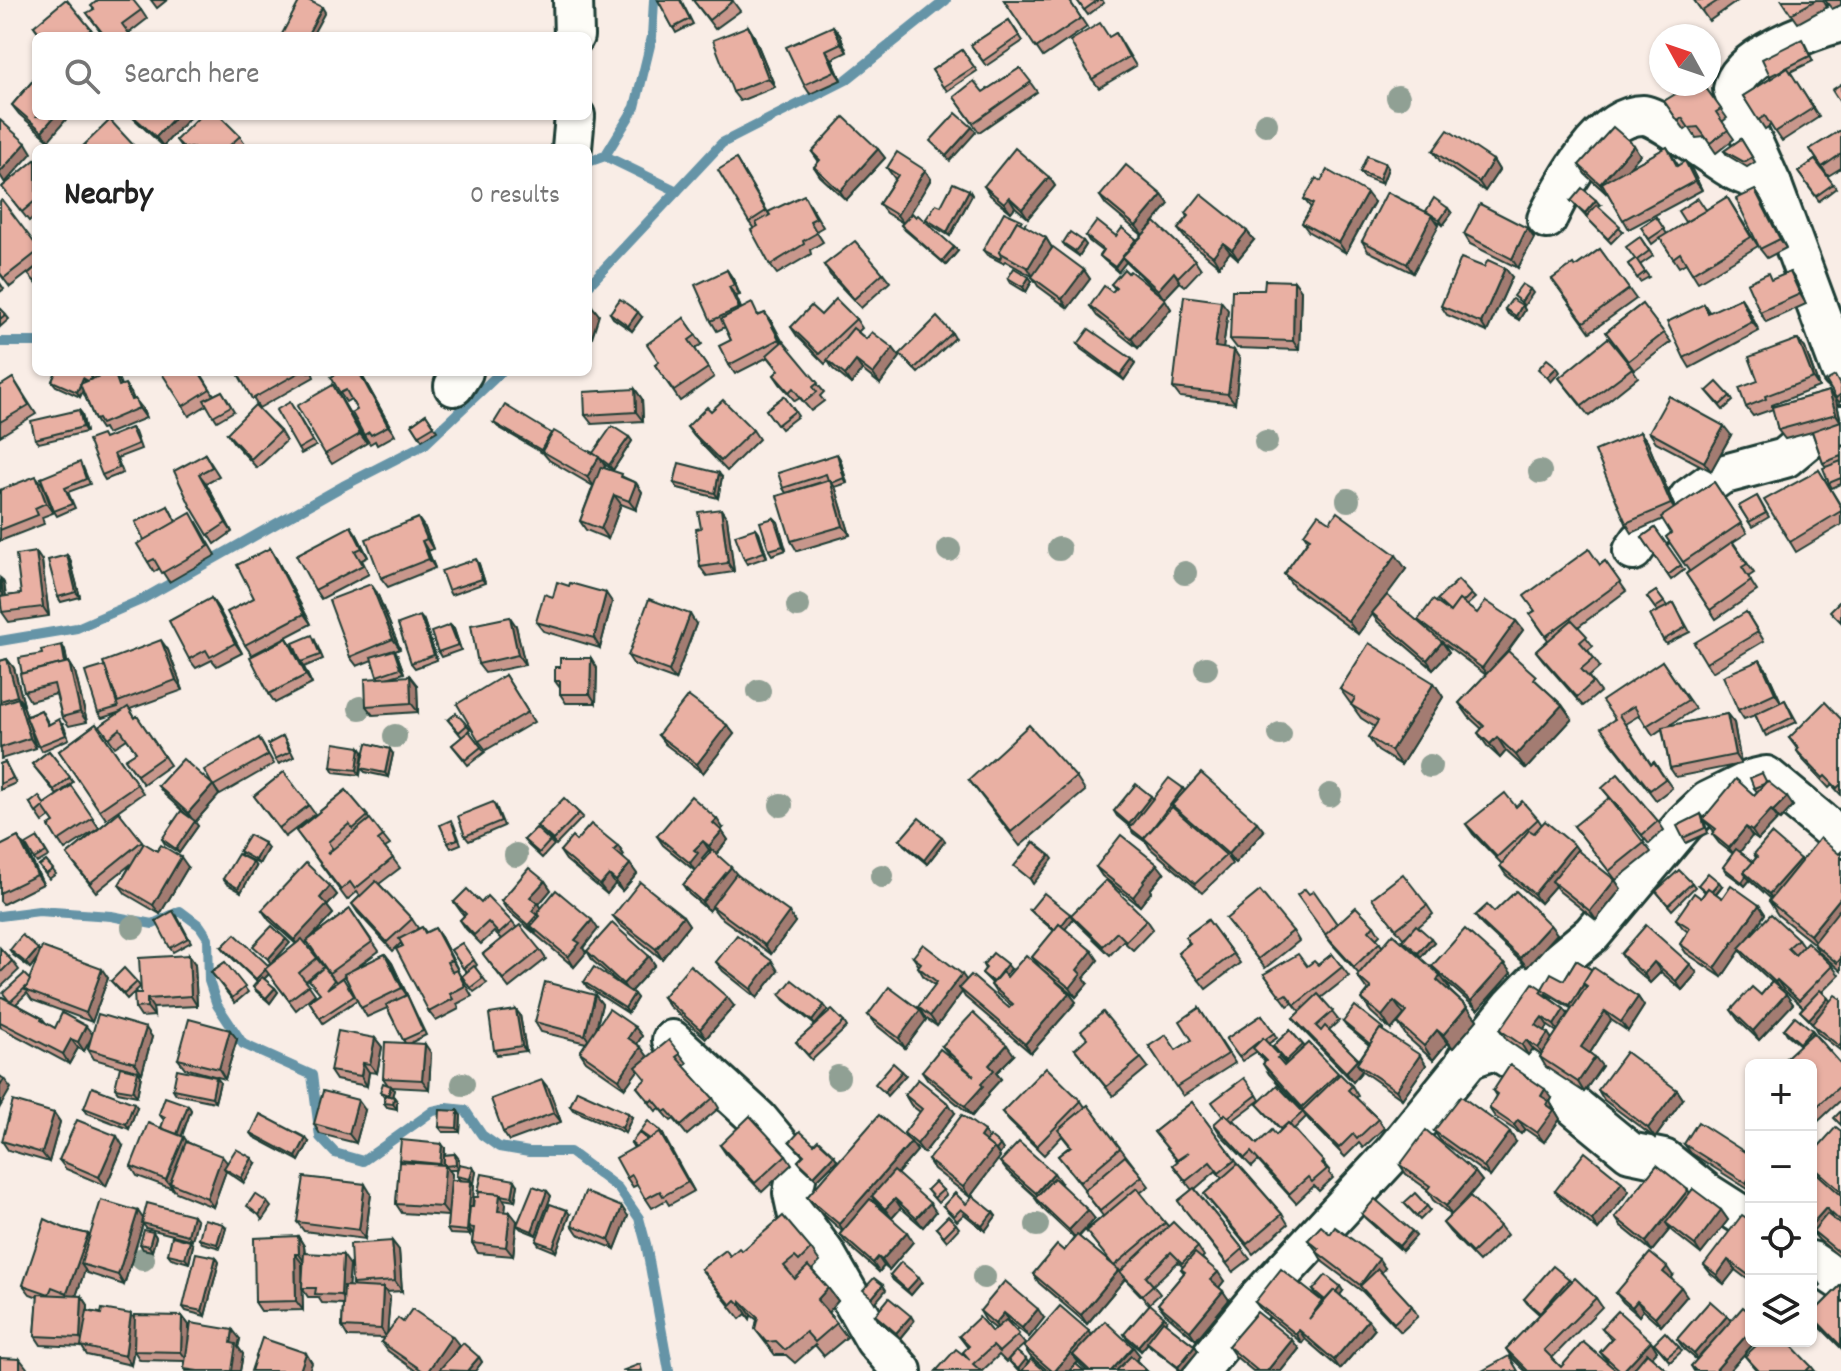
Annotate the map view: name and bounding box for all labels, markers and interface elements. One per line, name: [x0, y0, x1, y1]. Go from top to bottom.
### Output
north arrow: [1649, 24, 1721, 96]
search box: [32, 32, 592, 120]
icon: search: [60, 54, 104, 98]
text: Search here: [124, 55, 260, 98]
text: Nearby: [64, 172, 153, 221]
text: 0 results: [470, 178, 560, 215]
map controls: [1745, 1059, 1817, 1347]
button: +: [1745, 1059, 1817, 1131]
button: −: [1745, 1131, 1817, 1203]
button: locate: [1745, 1203, 1817, 1275]
button: layers: [1745, 1275, 1817, 1347]

